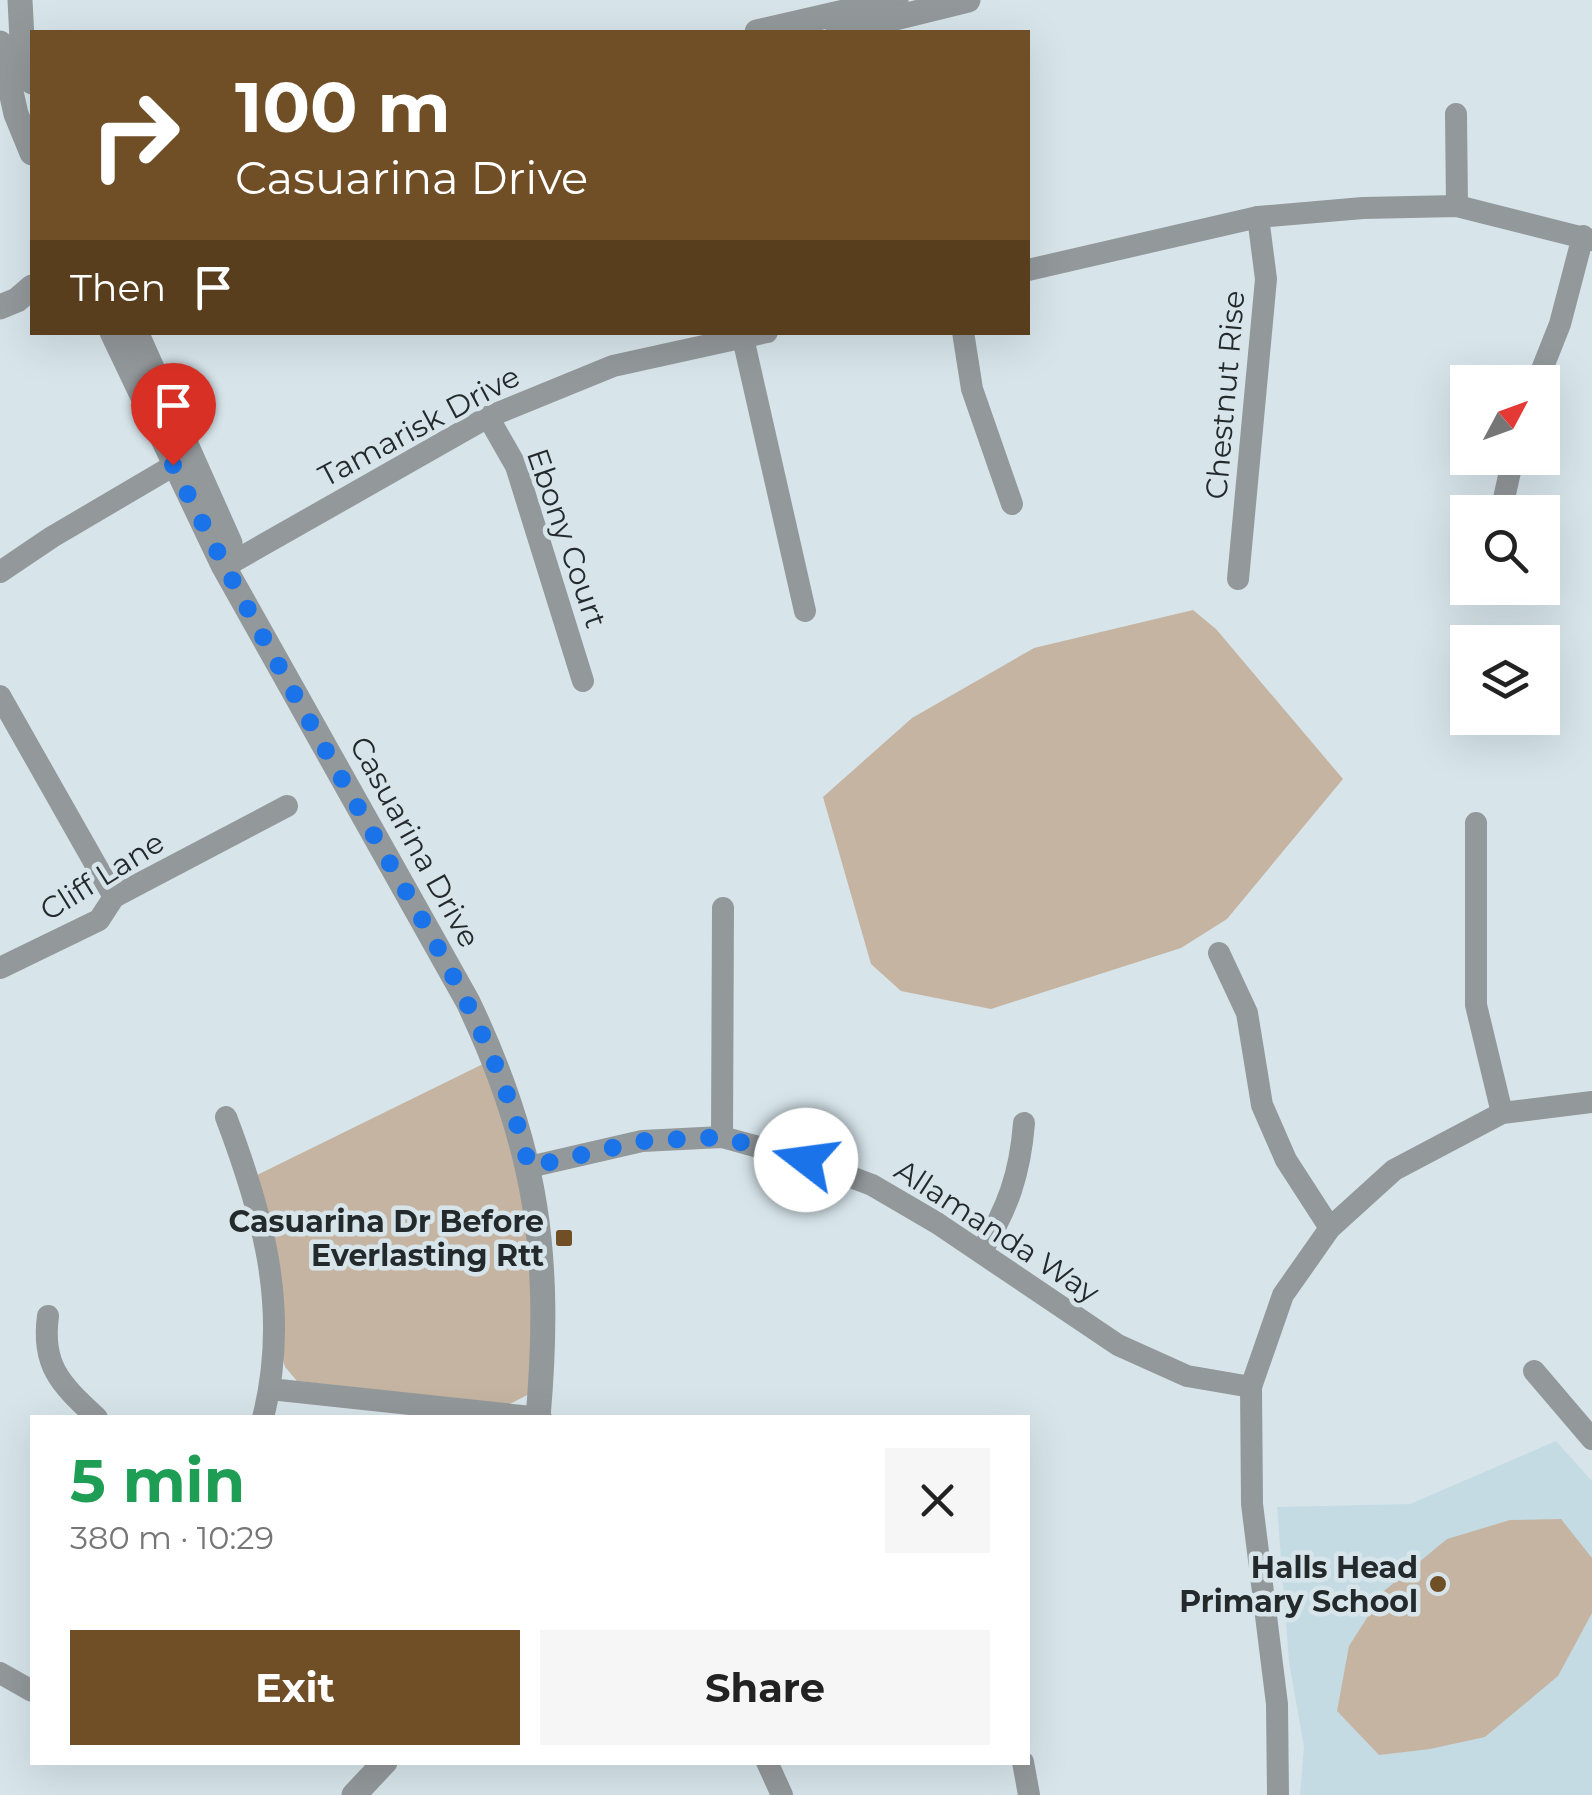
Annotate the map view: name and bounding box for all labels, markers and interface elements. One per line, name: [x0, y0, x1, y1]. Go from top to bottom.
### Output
text: 100 m: [235, 64, 451, 150]
icon: right: [70, 70, 200, 200]
text: Casuarina Drive: [235, 150, 588, 205]
icon: arrive: [186, 260, 241, 315]
text: Then: [70, 264, 166, 311]
street label: Chestnut Rise: [1197, 289, 1253, 501]
street label: Tamarisk Drive: [312, 357, 526, 495]
pin: [131, 363, 216, 466]
north arrow: [1450, 365, 1560, 475]
map controls: [1450, 365, 1560, 735]
icon: arrive: [146, 378, 201, 433]
street label: Ebony Court: [519, 443, 615, 633]
button: search: [1450, 495, 1560, 605]
button: layers: [1450, 625, 1560, 735]
street label: Casuarina Drive: [342, 730, 488, 954]
street label: Cliff Lane: [33, 823, 171, 929]
position arrow: [754, 1108, 858, 1212]
street label: Allamanda Way: [888, 1151, 1107, 1311]
place label: Casuarina Dr Before Everlasting Rtt: [229, 1203, 544, 1274]
marker: Casuarina Dr Before Everlasting Rtt: [553, 1227, 575, 1249]
text: 5 min: [70, 1444, 245, 1517]
button: close: [885, 1448, 990, 1553]
text: 380 m · 10:29: [70, 1518, 274, 1557]
place label: Halls Head Primary School: [1179, 1549, 1418, 1620]
marker: Halls Head Primary School: [1427, 1573, 1449, 1595]
button: Exit: [70, 1630, 520, 1745]
button: Share: [540, 1630, 990, 1745]

